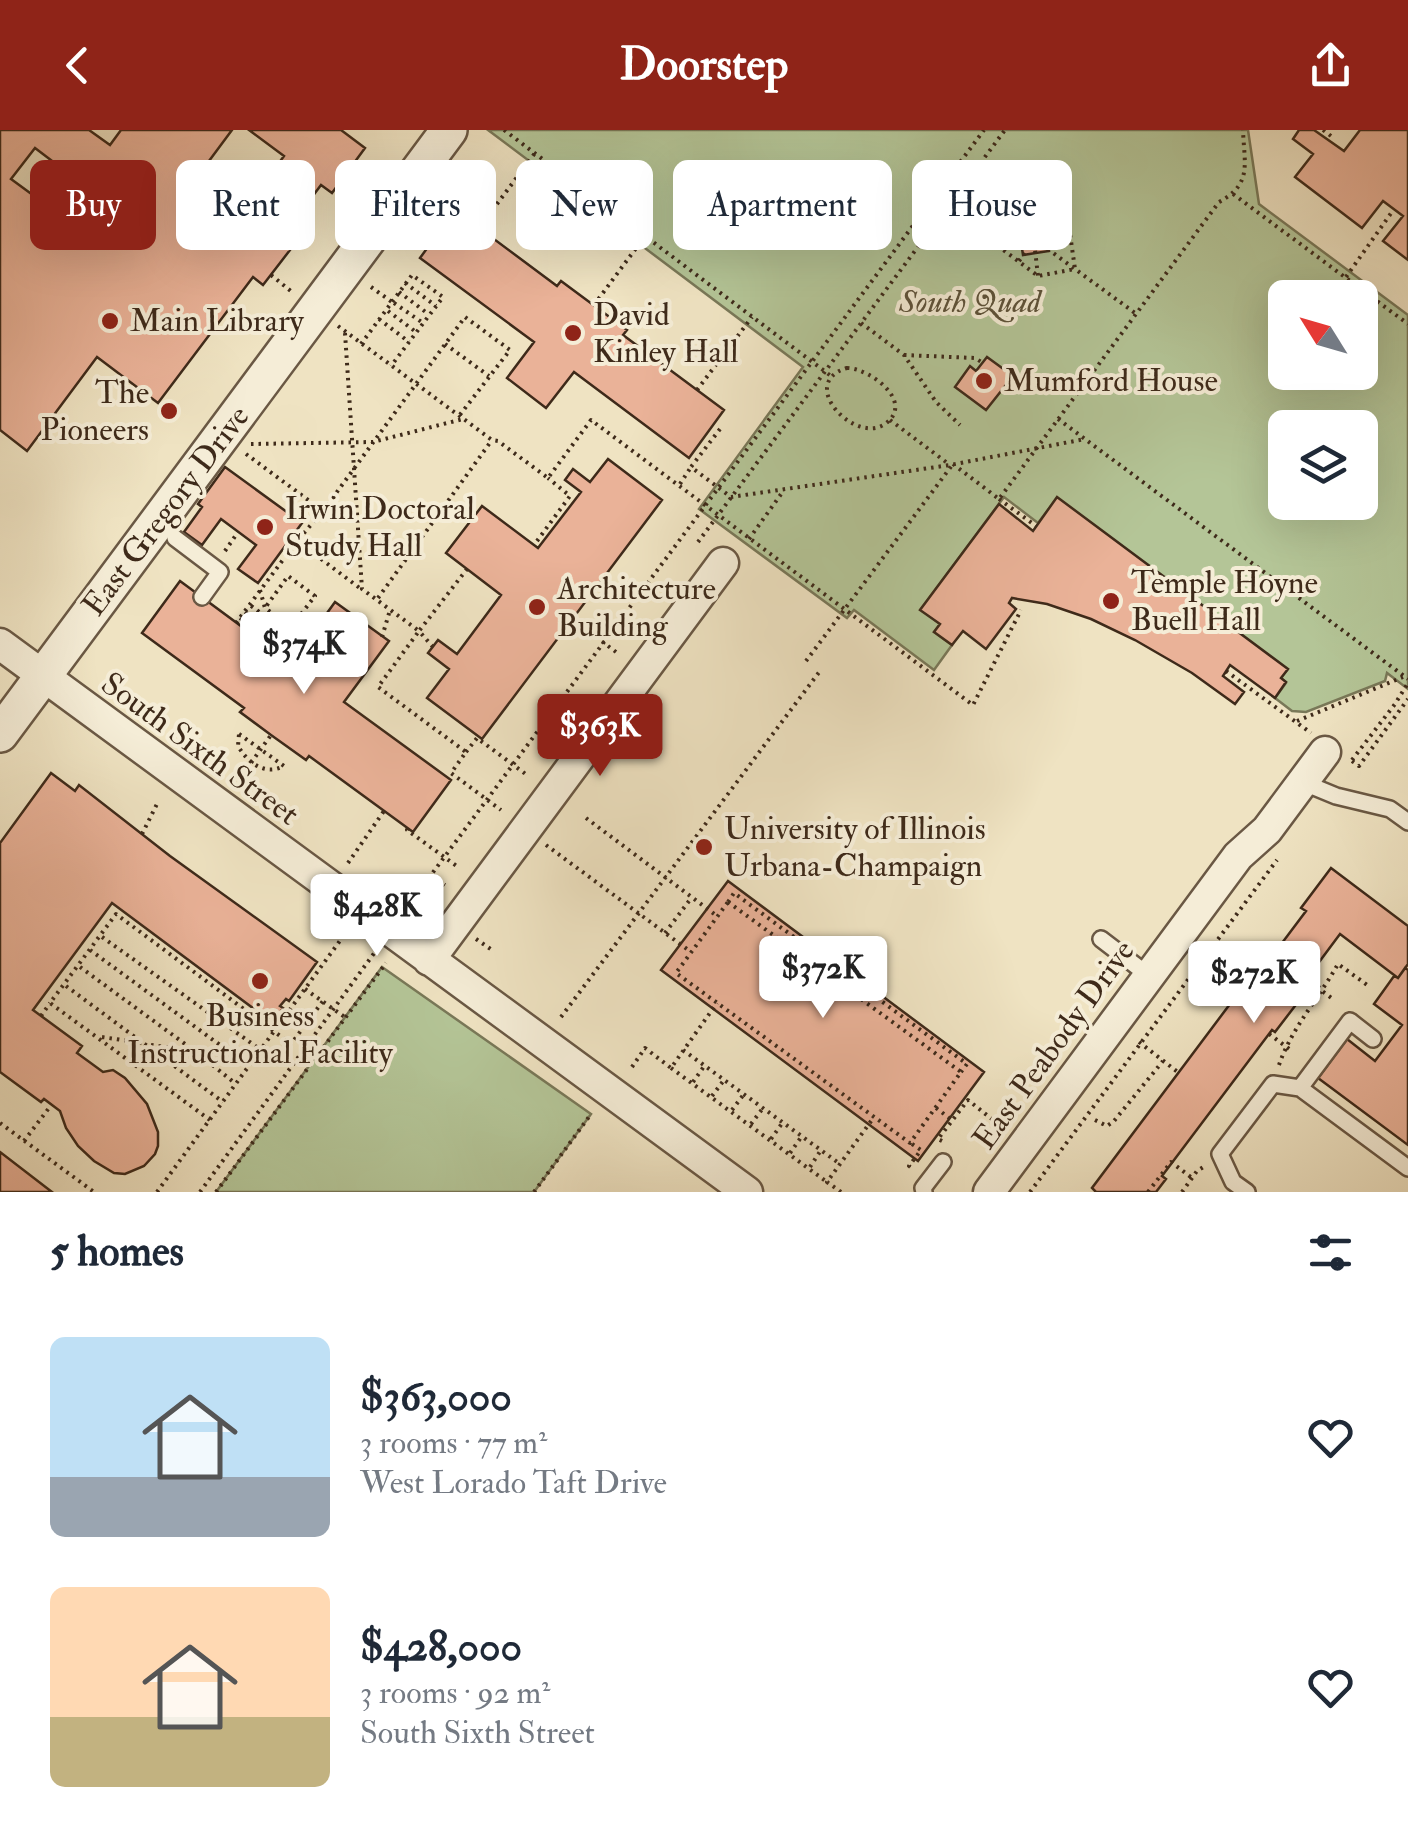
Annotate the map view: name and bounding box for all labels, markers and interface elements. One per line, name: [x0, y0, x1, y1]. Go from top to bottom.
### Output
text: Doorstep: [620, 37, 788, 93]
icon: back: [50, 38, 105, 93]
icon: share: [1303, 38, 1358, 93]
chip: Buy: [30, 160, 156, 250]
chip: Rent: [176, 160, 315, 250]
chip: Filters: [335, 160, 496, 250]
chip: New: [516, 160, 653, 250]
chip: Apartment: [673, 160, 892, 250]
chip: House: [912, 160, 1072, 250]
north arrow: [1268, 280, 1378, 390]
map controls: [1268, 280, 1378, 520]
park label: South Quad: [898, 282, 1043, 323]
place label: David Kinley Hall: [593, 295, 738, 372]
place label: Main Library: [130, 301, 305, 341]
marker: Main Library: [99, 310, 121, 332]
marker: David Kinley Hall: [562, 322, 584, 344]
place label: Mumford House: [1004, 361, 1218, 401]
marker: Mumford House: [973, 370, 995, 392]
place label: The Pioneers: [41, 373, 149, 450]
street label: East Gregory Drive: [74, 398, 258, 624]
marker: The Pioneers: [158, 400, 180, 422]
button: layers: [1268, 410, 1378, 520]
place label: Irwin Doctoral Study Hall: [285, 489, 475, 566]
marker: Irwin Doctoral Study Hall: [254, 516, 276, 538]
place label: Temple Hoyne Buell Hall: [1131, 563, 1318, 640]
place label: Architecture Building: [556, 569, 716, 646]
marker: Temple Hoyne Buell Hall: [1100, 590, 1122, 612]
marker: Architecture Building: [526, 596, 548, 618]
pin: $374K: [234, 612, 374, 697]
text: $374K: [262, 624, 346, 664]
street label: South Sixth Street: [93, 664, 307, 834]
pin: $363K: [530, 694, 670, 779]
text: $363K: [559, 706, 641, 746]
place label: University of Illinois Urbana-Champaign: [724, 809, 986, 886]
marker: University of Illinois Urbana-Champaign: [693, 836, 715, 858]
pin: $428K: [307, 874, 447, 959]
text: $428K: [333, 886, 421, 926]
street label: East Peabody Drive: [964, 932, 1144, 1158]
pin: $372K: [753, 936, 893, 1021]
pin: $272K: [1184, 941, 1324, 1026]
text: $372K: [781, 948, 865, 988]
text: $272K: [1210, 953, 1298, 993]
marker: Business Instructional Facility: [249, 970, 271, 992]
place label: Business Instructional Facility: [127, 996, 394, 1073]
icon: filters: [1303, 1225, 1358, 1280]
text: 5 homes: [50, 1226, 184, 1278]
text: $363,000: [360, 1371, 512, 1423]
icon: home: [130, 1377, 250, 1497]
icon: heart: [1303, 1410, 1358, 1465]
text: 3 rooms · 77 m²: [360, 1423, 547, 1463]
text: West Lorado Taft Drive: [360, 1463, 667, 1503]
text: $428,000: [360, 1621, 522, 1673]
icon: home: [130, 1627, 250, 1747]
icon: heart: [1303, 1660, 1358, 1715]
text: 3 rooms · 92 m²: [360, 1673, 550, 1713]
text: South Sixth Street: [360, 1713, 595, 1753]

